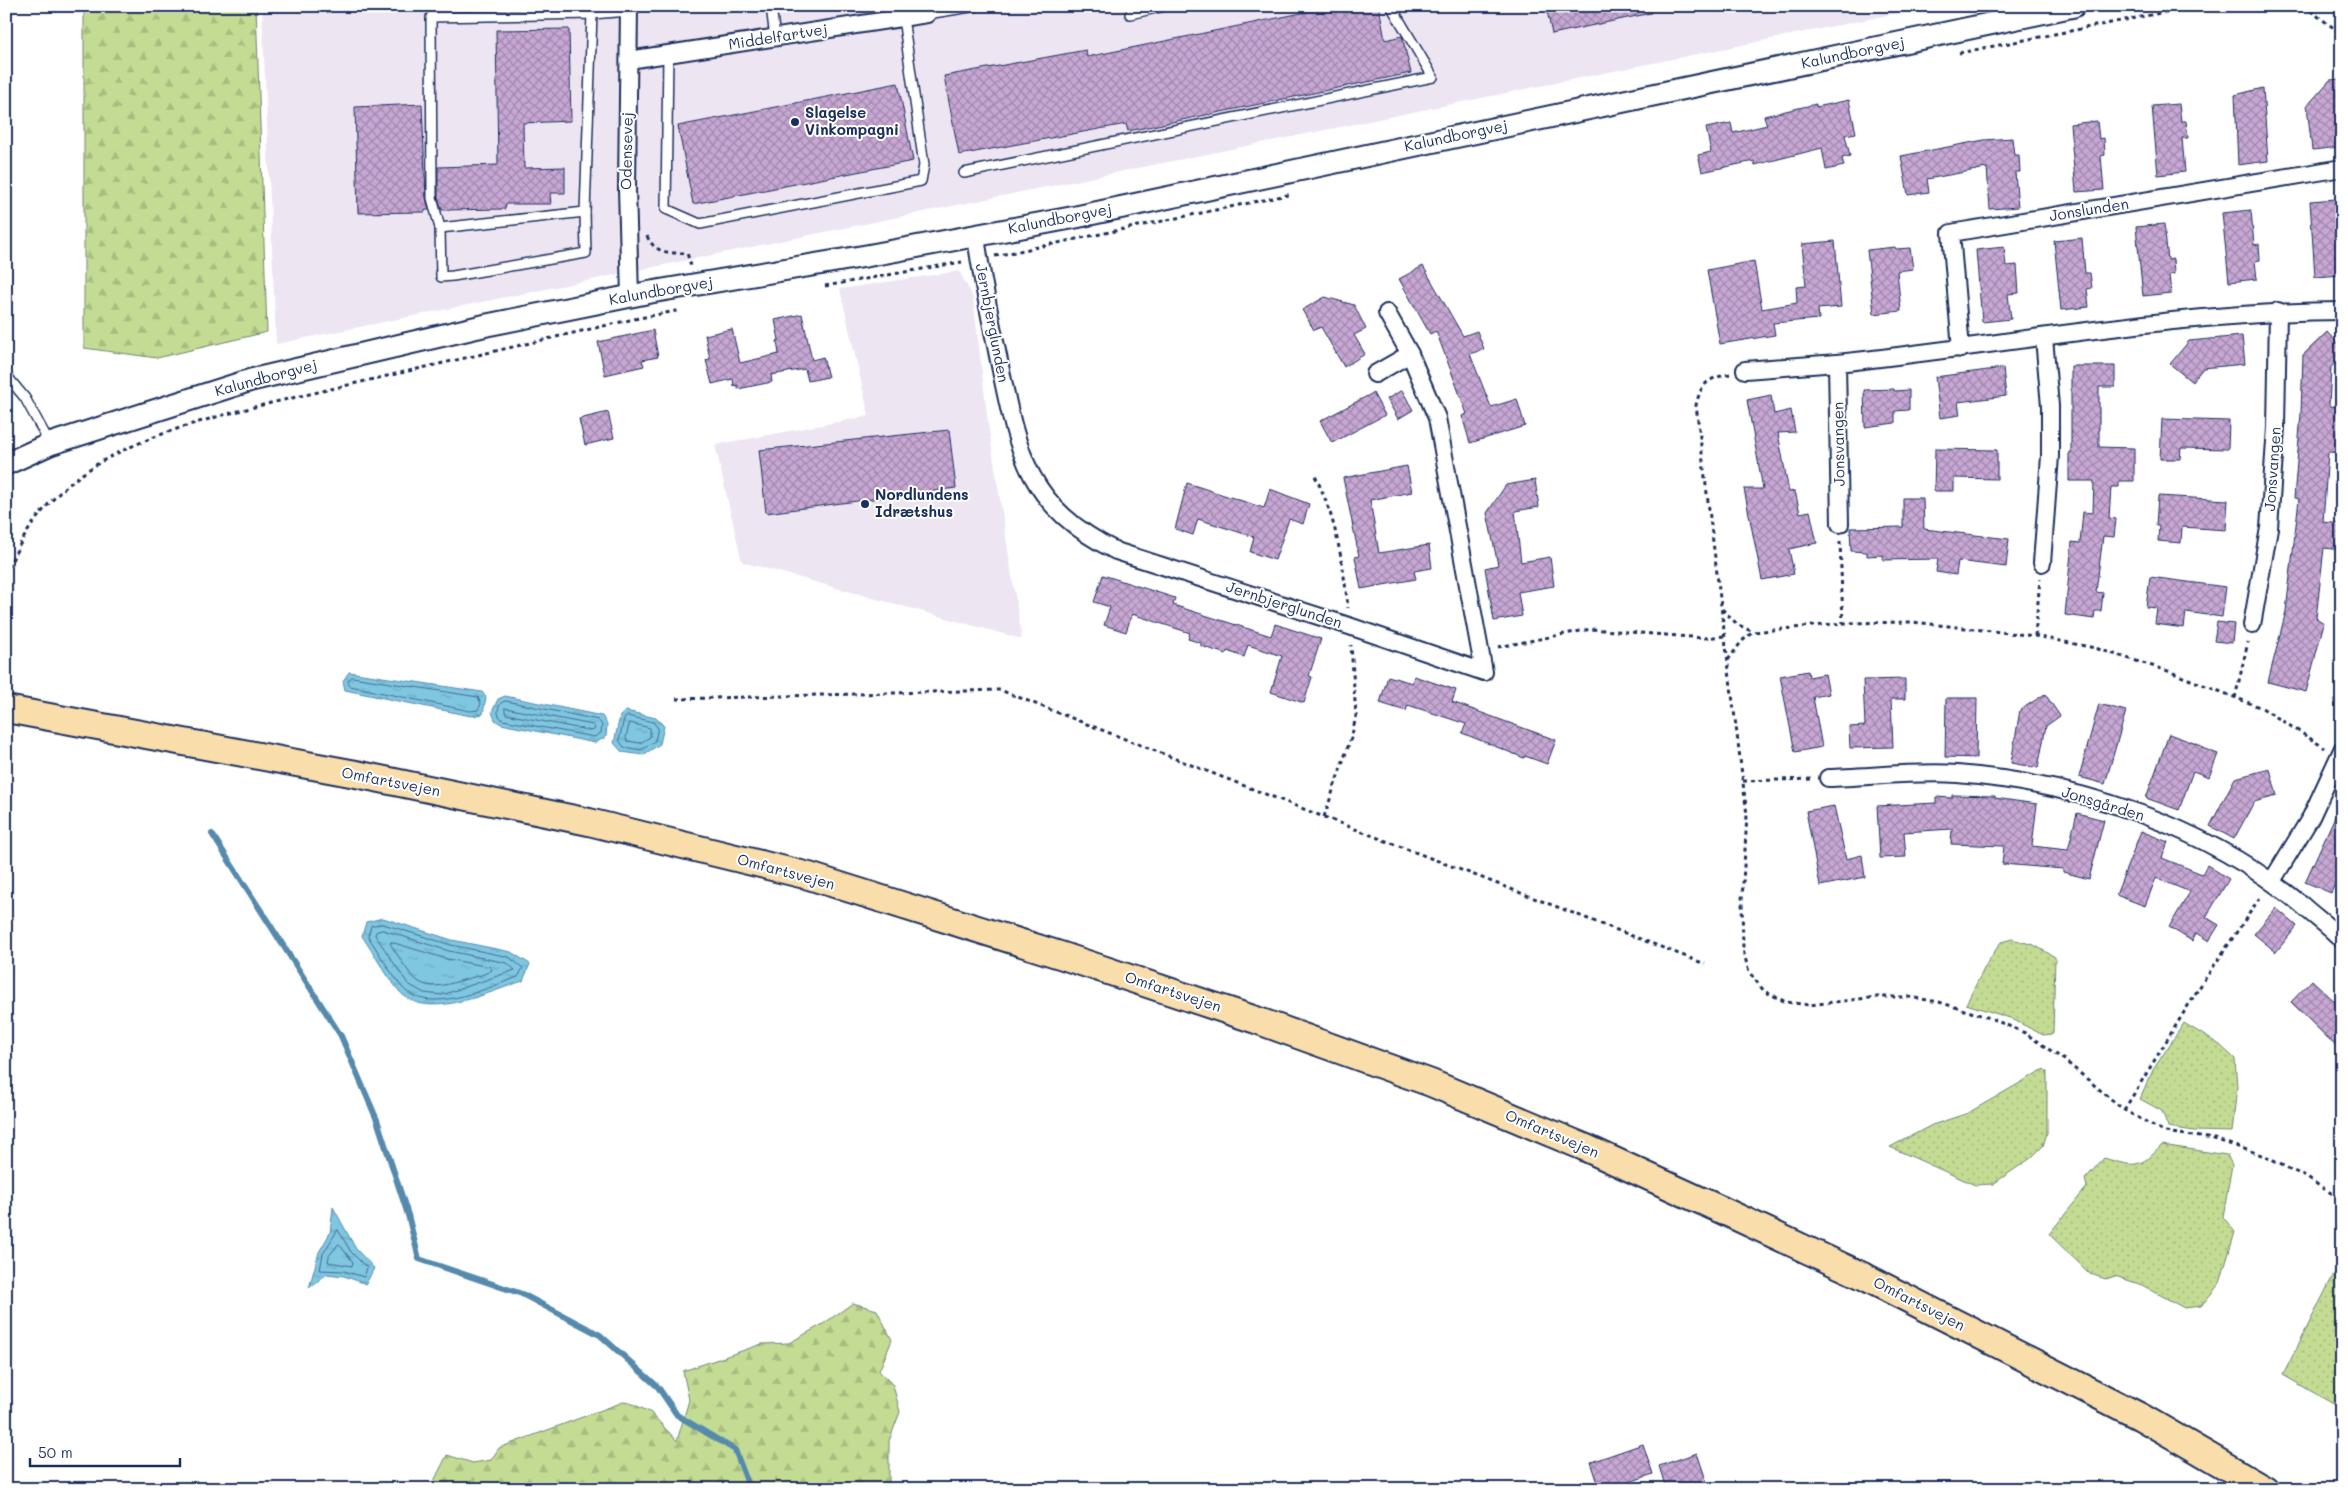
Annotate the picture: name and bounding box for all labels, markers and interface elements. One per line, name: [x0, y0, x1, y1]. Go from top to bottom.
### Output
street label: Middelfartvej: [727, 18, 829, 54]
street label: Kalundborgvej: [1799, 31, 1906, 73]
place label: Slagelse Vinkompagni: [805, 102, 899, 139]
street label: Odensevej: [615, 112, 637, 190]
street label: Kalundborgvej: [1402, 114, 1509, 156]
marker: Slagelse Vinkompagni: [789, 116, 801, 128]
street label: Jonslunden: [2048, 193, 2130, 225]
street label: Kalundborgvej: [1006, 198, 1113, 238]
street label: Jernbjerglunden: [972, 262, 1014, 384]
street label: Kalundborgvej: [607, 271, 714, 309]
street label: Kalundborgvej: [212, 354, 319, 400]
street label: Jonsvangen: [1827, 402, 1849, 486]
street label: Jonsvangen: [2259, 426, 2285, 512]
place label: Nordlundens Idrætshus: [875, 484, 969, 521]
marker: Nordlundens Idrætshus: [859, 498, 871, 510]
street label: Jernbjerglunden: [1224, 576, 1345, 632]
street label: Omfartsvejen: [340, 762, 442, 800]
street label: Jonsgården: [2060, 781, 2147, 825]
street label: Omfartsvejen: [735, 848, 837, 894]
street label: Omfartsvejen: [1123, 966, 1224, 1016]
street label: Omfartsvejen: [1502, 1104, 1602, 1162]
street label: Omfartsvejen: [1870, 1271, 1969, 1335]
scale bar: [30, 1435, 180, 1467]
text: 50 m: [38, 1442, 73, 1462]

